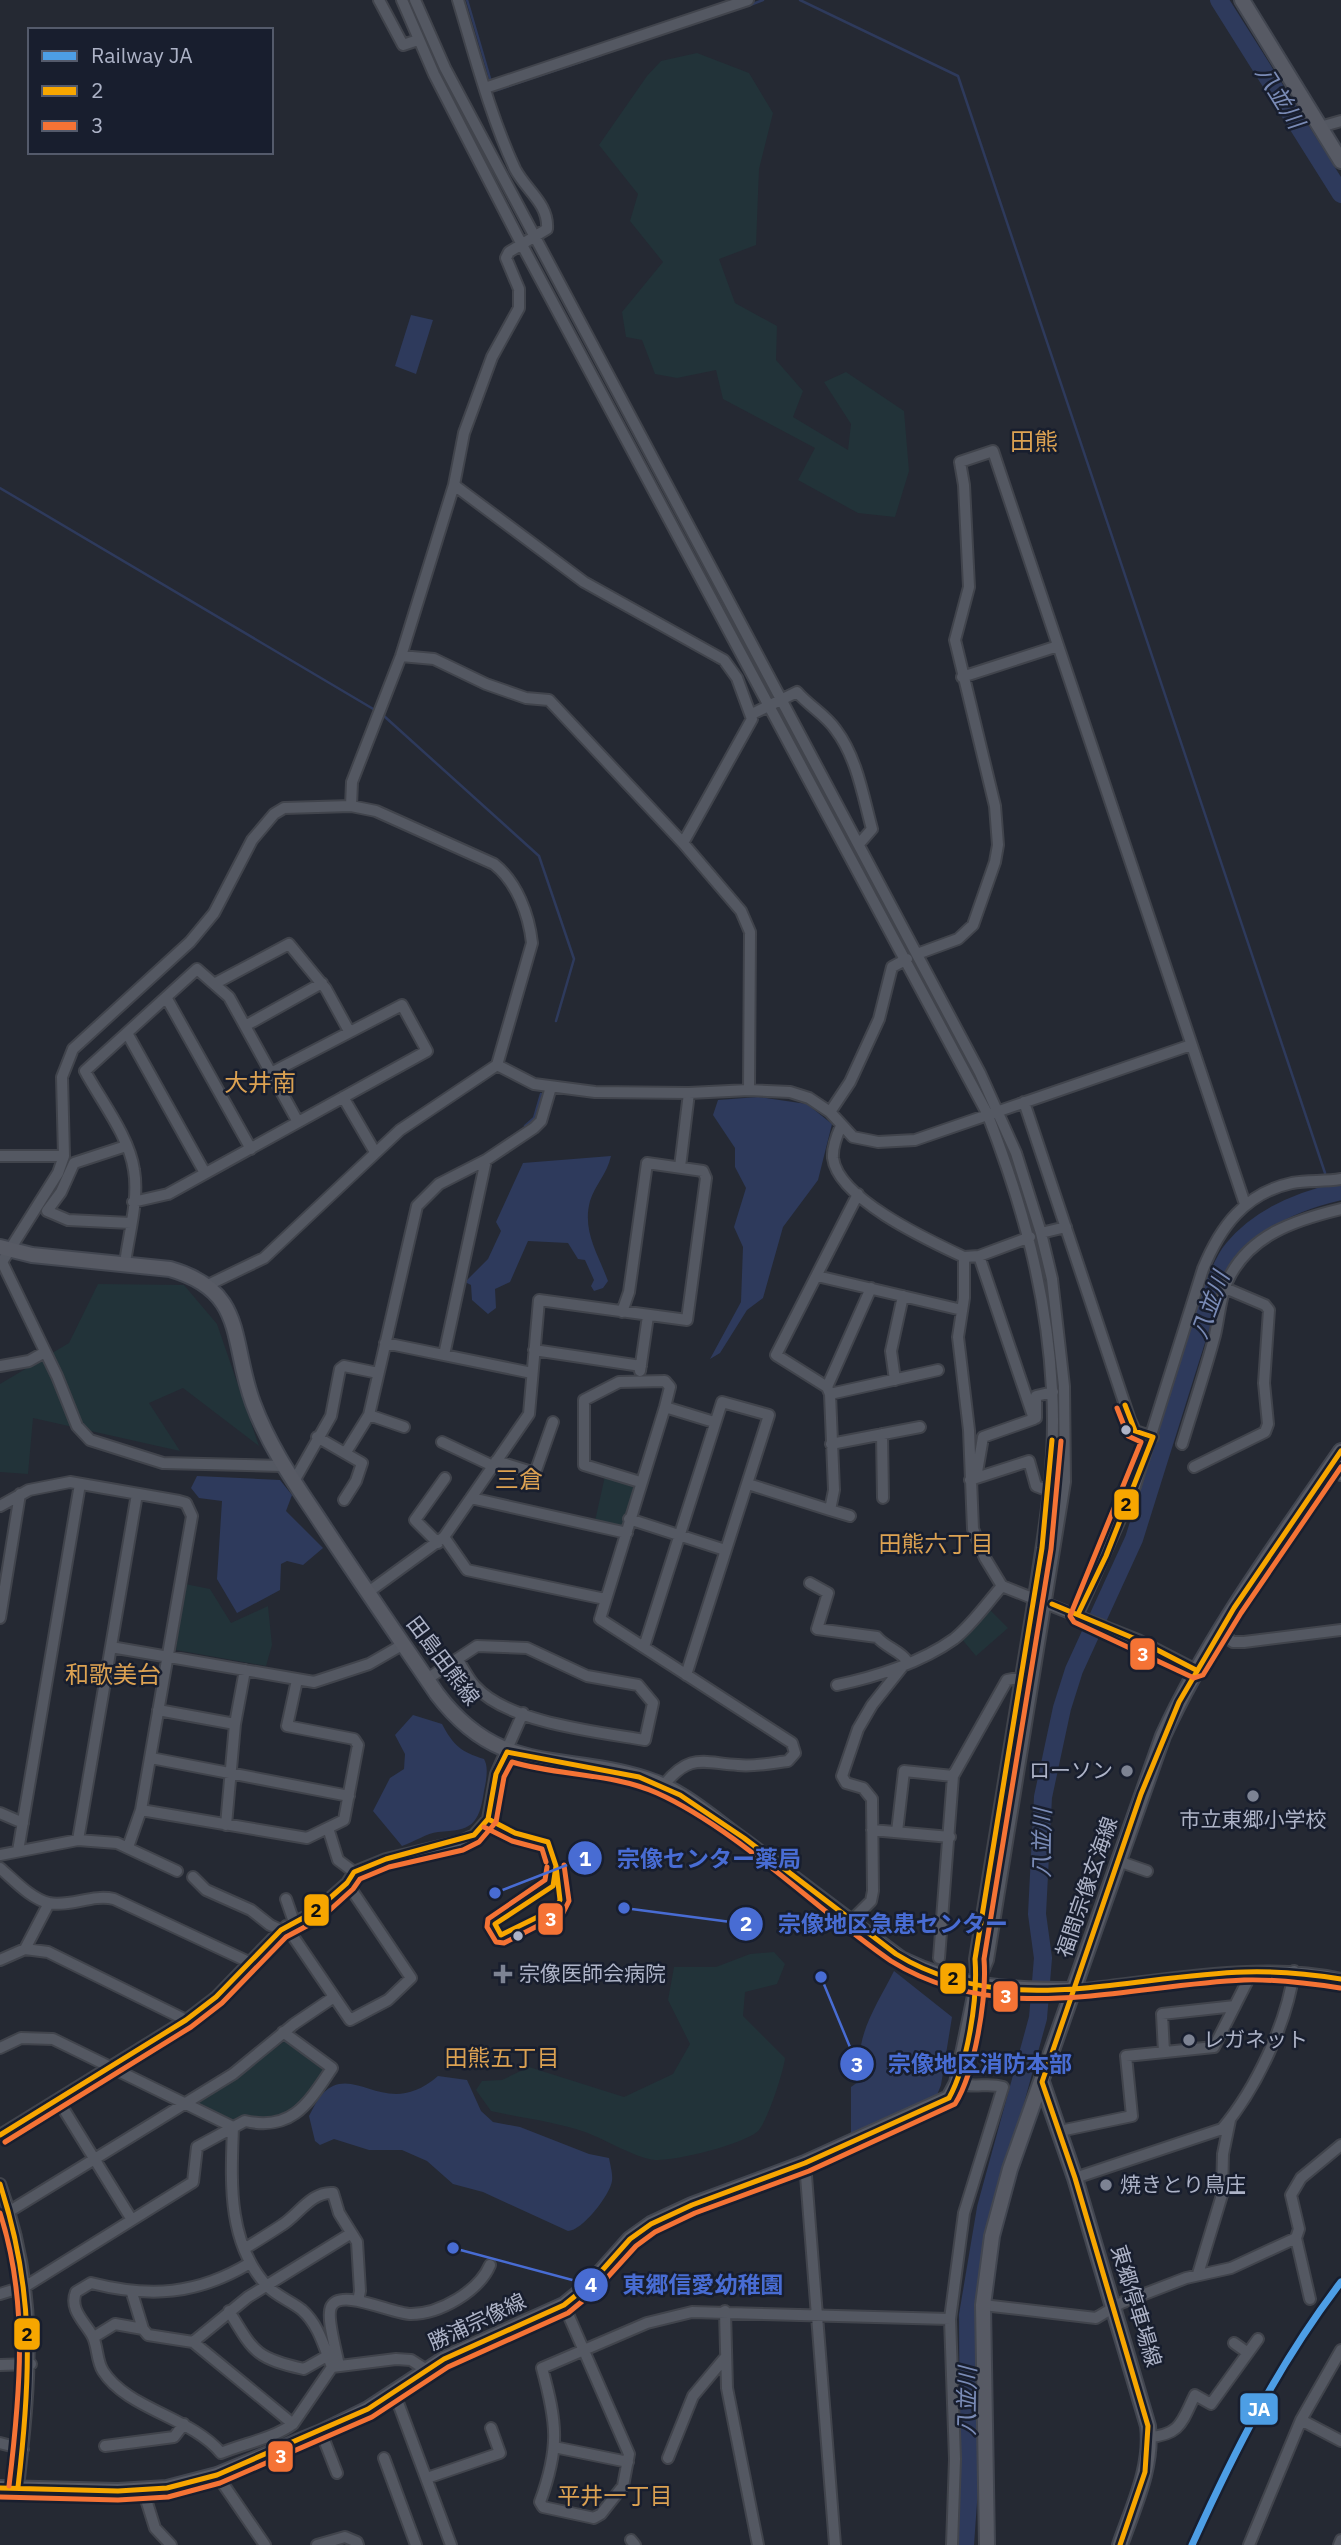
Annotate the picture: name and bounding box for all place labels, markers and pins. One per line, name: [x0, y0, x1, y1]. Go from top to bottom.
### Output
unlabelled marker: [1119, 1423, 1133, 1437]
place label: ローソン: [1029, 1756, 1113, 1784]
marker: ローソン: [1119, 1763, 1135, 1779]
marker: 市立東郷小学校: [1245, 1788, 1261, 1804]
place label: 市立東郷小学校: [1180, 1805, 1327, 1833]
callout: 宗像センター薬局: [568, 1836, 815, 1880]
callout: 宗像地区急患センター: [729, 1902, 1022, 1946]
unlabelled marker: [511, 1929, 525, 1943]
place label: 宗像医師会病院: [519, 1959, 666, 1987]
marker: 宗像医師会病院: [493, 1964, 513, 1984]
place label: レガネット: [1203, 2025, 1308, 2053]
marker: レガネット: [1181, 2032, 1197, 2048]
callout: 宗像地区消防本部: [839, 2042, 1086, 2086]
place label: 焼きとり鳥庄: [1120, 2170, 1246, 2198]
marker: 焼きとり鳥庄: [1098, 2177, 1114, 2193]
callout: 東郷信愛幼稚園: [574, 2263, 798, 2307]

